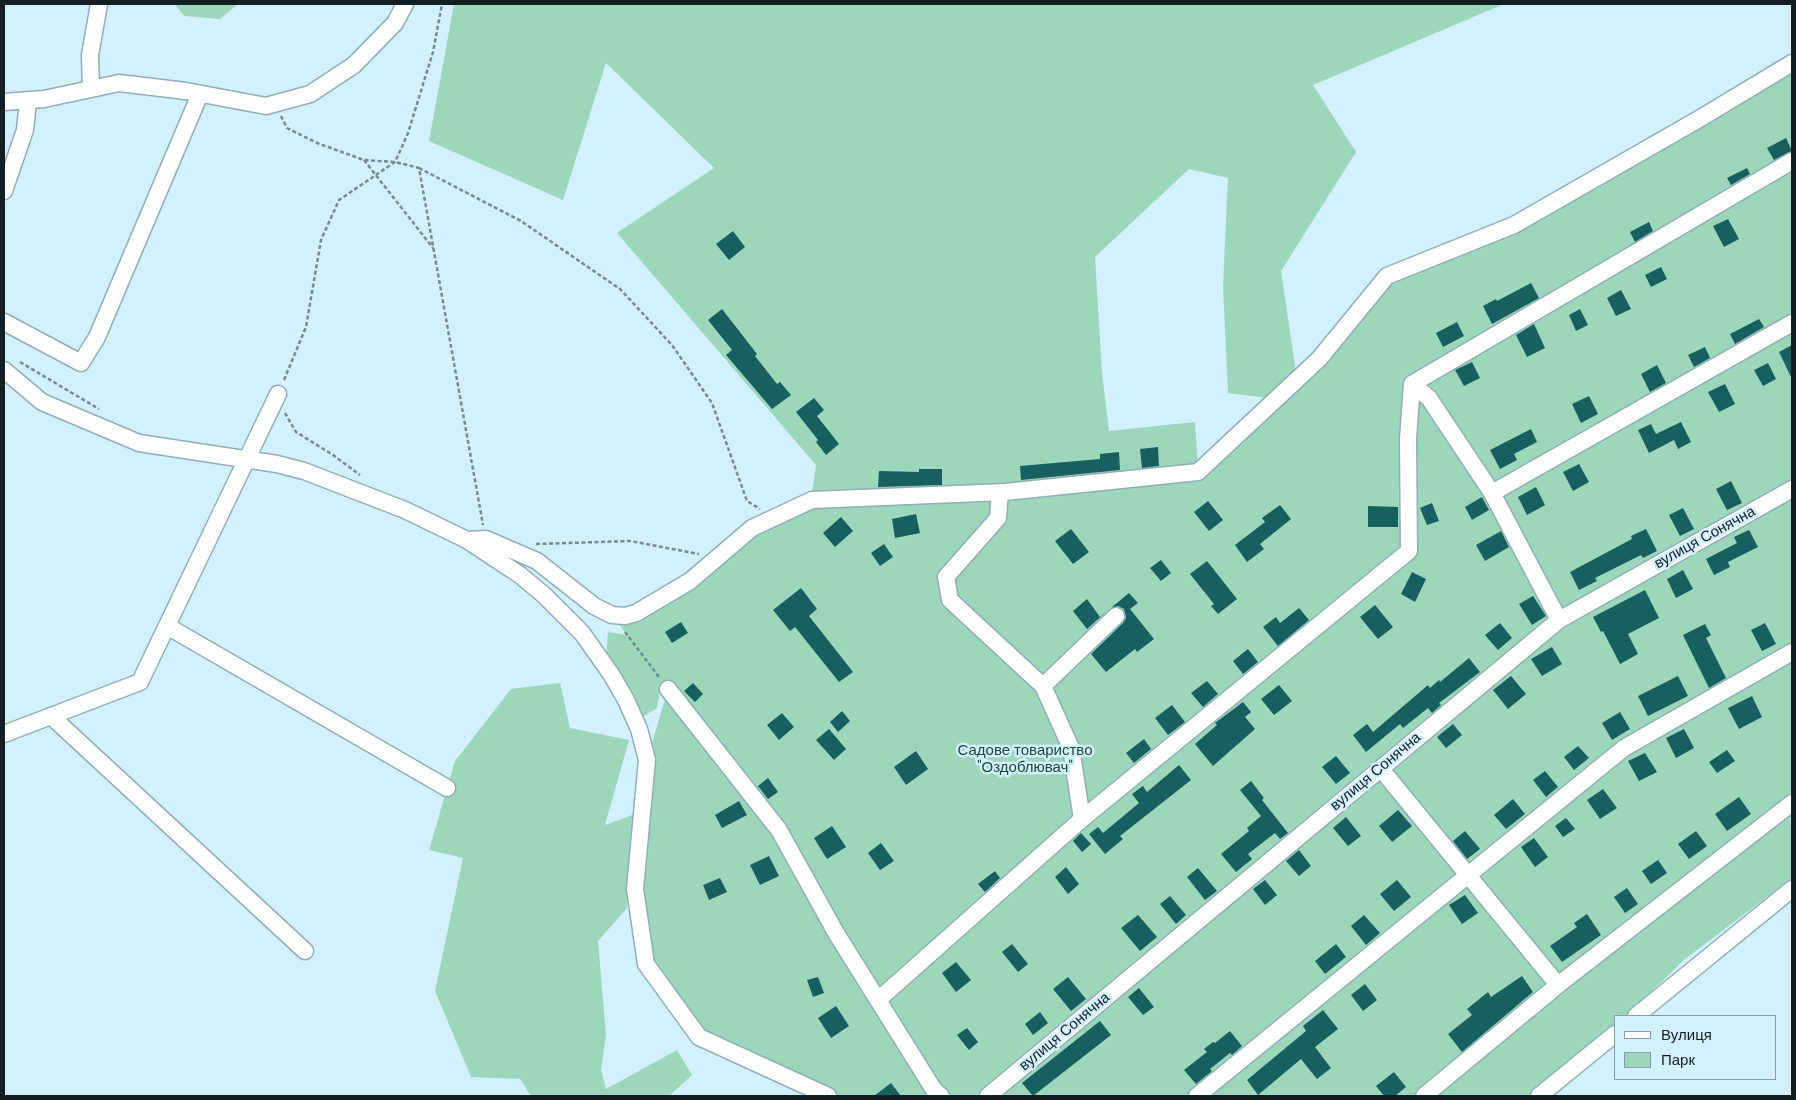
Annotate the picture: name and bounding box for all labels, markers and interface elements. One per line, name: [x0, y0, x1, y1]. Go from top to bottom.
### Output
street label: вулиця Сонячна: [1651, 503, 1759, 573]
street label: вулиця Сонячна: [1327, 729, 1425, 815]
park label: Садове товариство "Оздоблювач": [958, 742, 1092, 777]
street label: вулиця Сонячна: [1016, 989, 1114, 1075]
legend: [1614, 1015, 1776, 1080]
text: Вулиця: [1661, 1025, 1712, 1045]
text: Парк: [1661, 1050, 1695, 1070]

